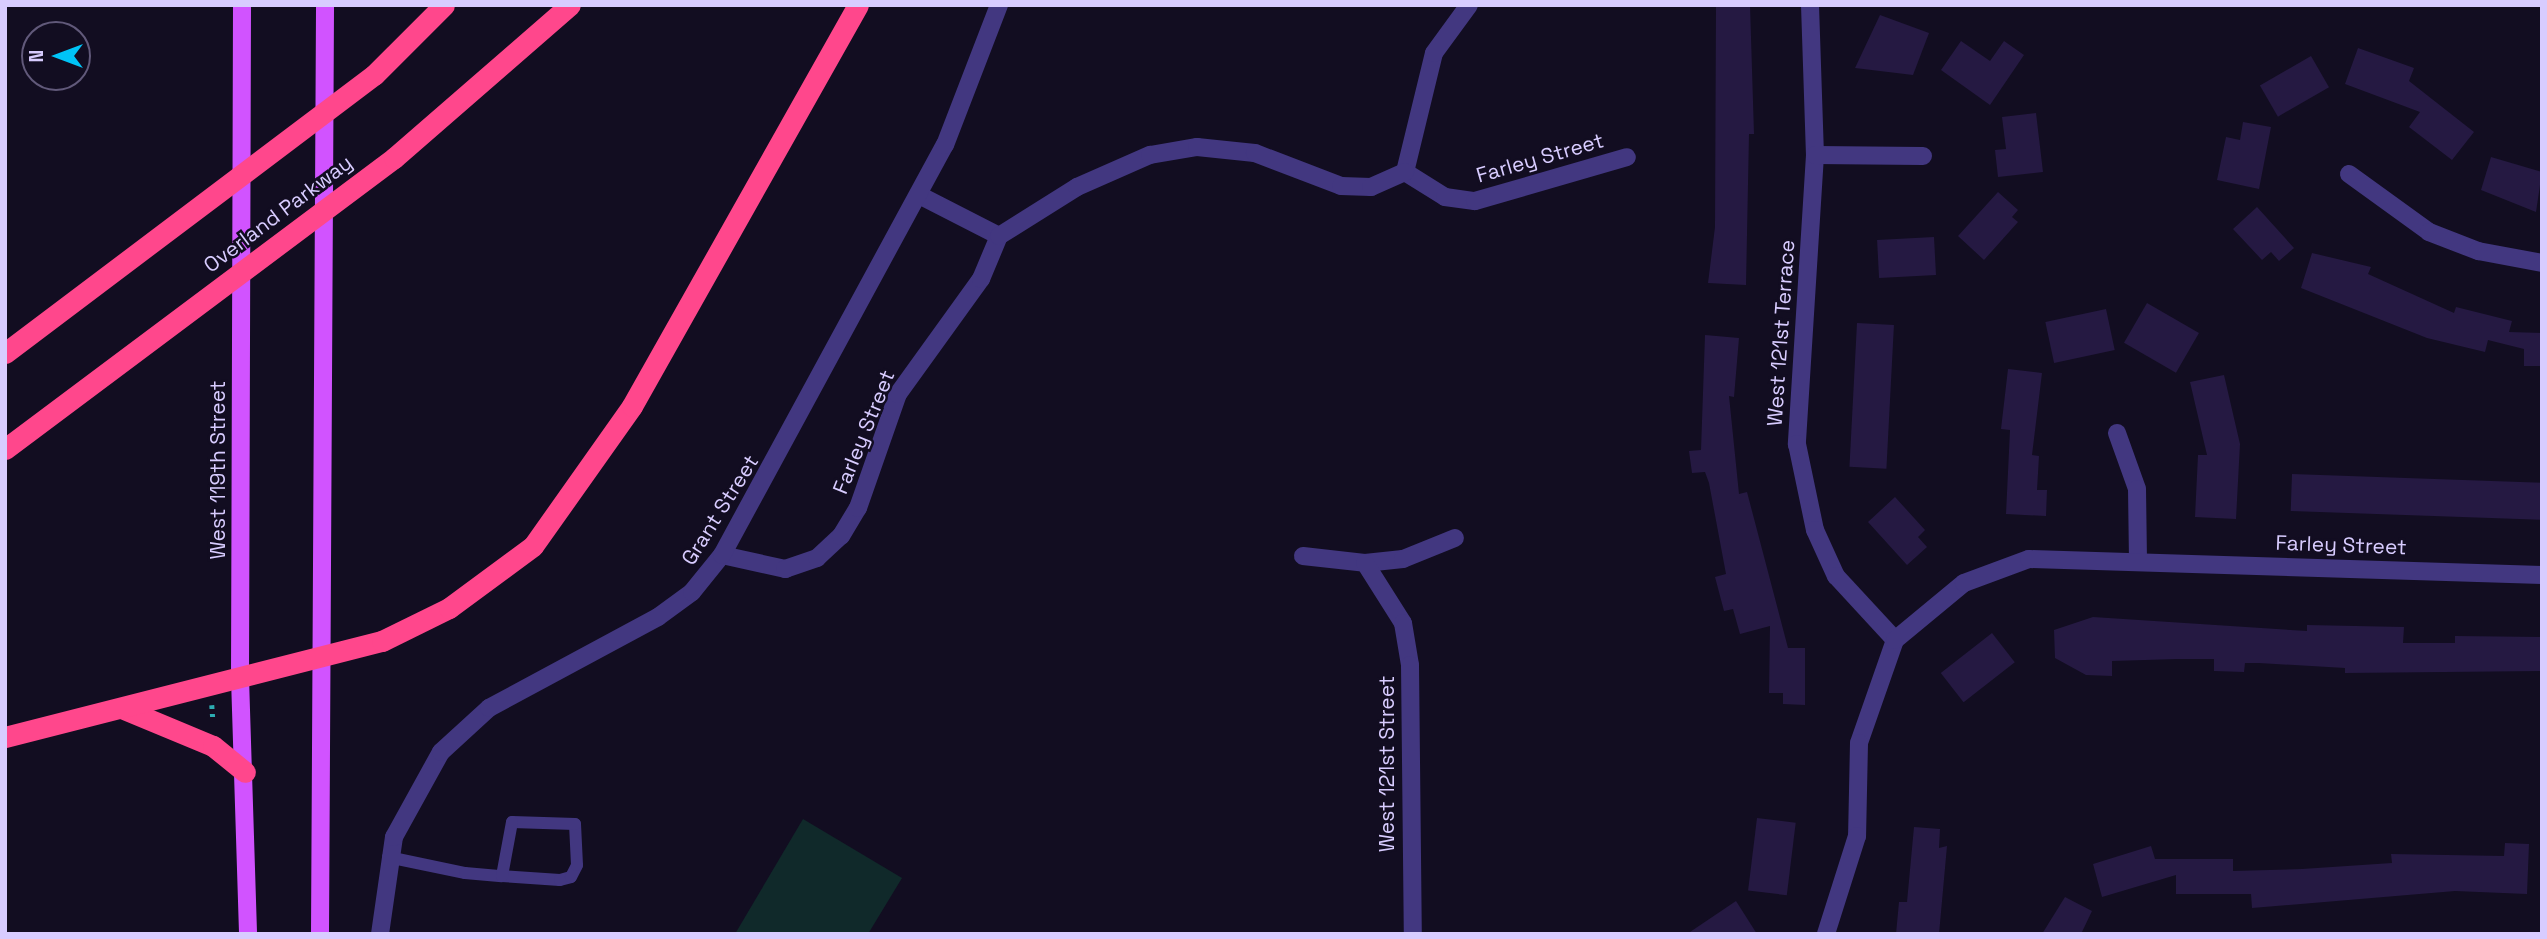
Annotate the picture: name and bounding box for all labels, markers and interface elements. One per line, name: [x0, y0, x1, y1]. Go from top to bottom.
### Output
north arrow: [21, 21, 91, 91]
text: N: [24, 50, 49, 62]
street label: Farley Street: [1473, 128, 1607, 188]
street label: Overland Parkway: [199, 150, 357, 278]
street label: West 121st Terrace: [1762, 239, 1800, 427]
street label: Farley Street: [828, 366, 900, 498]
street label: West 119th Street: [205, 381, 231, 559]
street label: Grant Street: [676, 450, 764, 570]
street label: Farley Street: [2275, 530, 2407, 560]
street label: West 121st Street: [1374, 676, 1400, 852]

